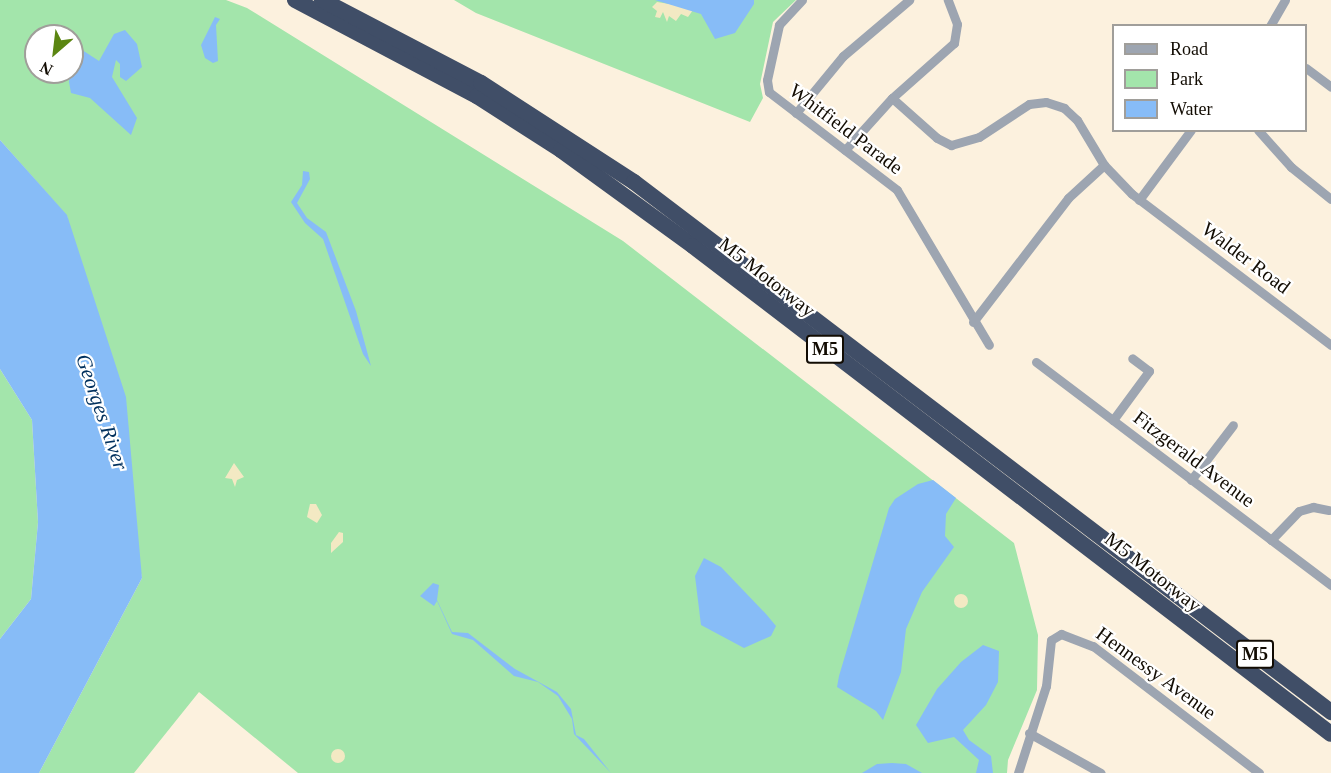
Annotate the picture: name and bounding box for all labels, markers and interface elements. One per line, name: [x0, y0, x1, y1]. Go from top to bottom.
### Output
north arrow: [24, 24, 84, 84]
legend: [1112, 24, 1307, 132]
text: Road: [1170, 39, 1208, 59]
text: N: [37, 58, 55, 79]
text: Park: [1170, 69, 1203, 89]
street label: Whitfield Parade: [784, 78, 908, 180]
text: Water: [1170, 99, 1213, 119]
street label: Walder Road: [1197, 217, 1295, 299]
street label: M5 Motorway: [714, 232, 820, 322]
road number: M5: [806, 334, 844, 364]
water label: Georges River: [70, 351, 134, 473]
street label: Fitzgerald Avenue: [1128, 405, 1260, 513]
street label: M5 Motorway: [1100, 527, 1206, 617]
street label: Hennessy Avenue: [1091, 621, 1221, 725]
road number: M5: [1236, 639, 1274, 669]

